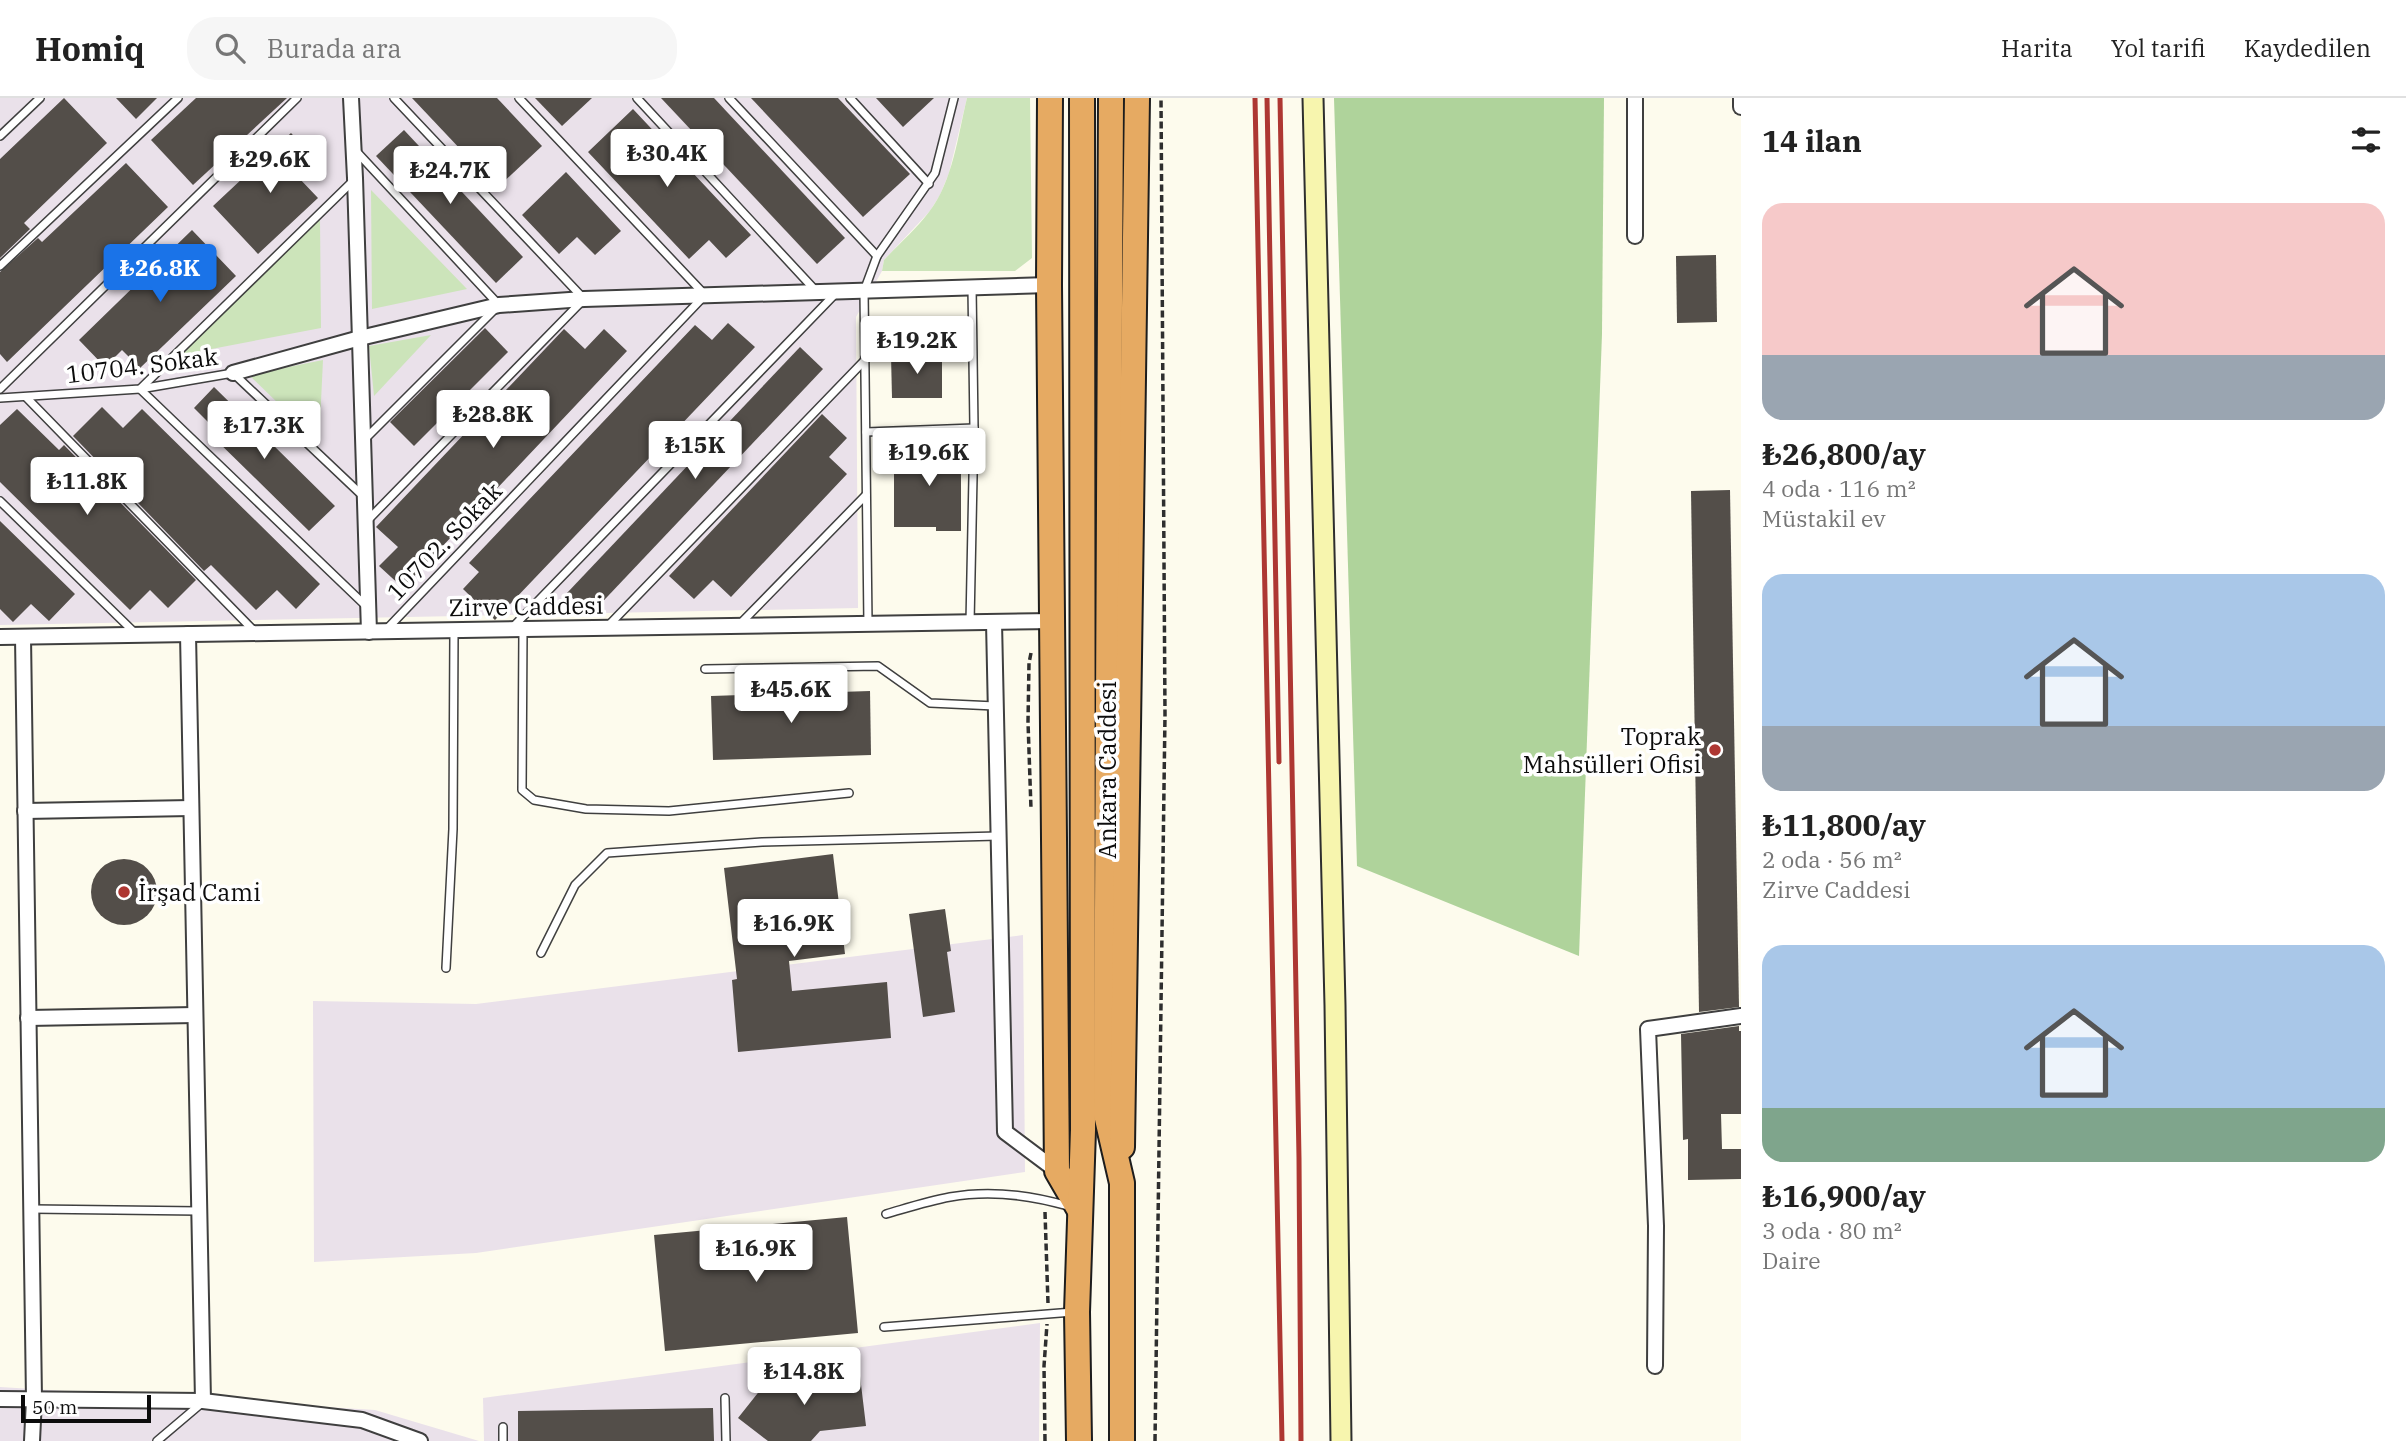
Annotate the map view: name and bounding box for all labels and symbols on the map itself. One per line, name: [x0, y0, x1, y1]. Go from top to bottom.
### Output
pin: ₺30.4K: [610, 130, 724, 189]
pin: ₺29.6K: [213, 136, 327, 195]
pin: ₺24.7K: [393, 146, 507, 206]
pin: ₺26.8K: [103, 244, 217, 304]
pin: ₺19.2K: [860, 316, 974, 376]
street label: 10704. Sokak: [64, 340, 220, 390]
pin: ₺28.8K: [436, 390, 550, 450]
pin: ₺17.3K: [207, 402, 321, 461]
pin: ₺15K: [654, 422, 736, 481]
pin: ₺19.6K: [872, 428, 986, 488]
pin: ₺11.8K: [30, 458, 144, 517]
street label: 10702. Sokak: [379, 475, 509, 607]
street label: Zirve Caddesi: [448, 589, 604, 623]
pin: ₺45.6K: [734, 666, 848, 725]
street label: Ankara Caddesi: [1091, 681, 1123, 859]
place label: Toprak Mahsülleri Ofisi: [1523, 720, 1701, 780]
marker: Toprak Mahsülleri Ofisi: [1707, 742, 1723, 758]
place label: İrşad Cami: [138, 876, 261, 908]
marker: İrşad Cami: [116, 884, 132, 900]
pin: ₺16.9K: [737, 900, 851, 959]
pin: ₺16.9K: [699, 1224, 813, 1284]
pin: ₺14.8K: [747, 1348, 861, 1407]
scale bar: [21, 1392, 150, 1424]

